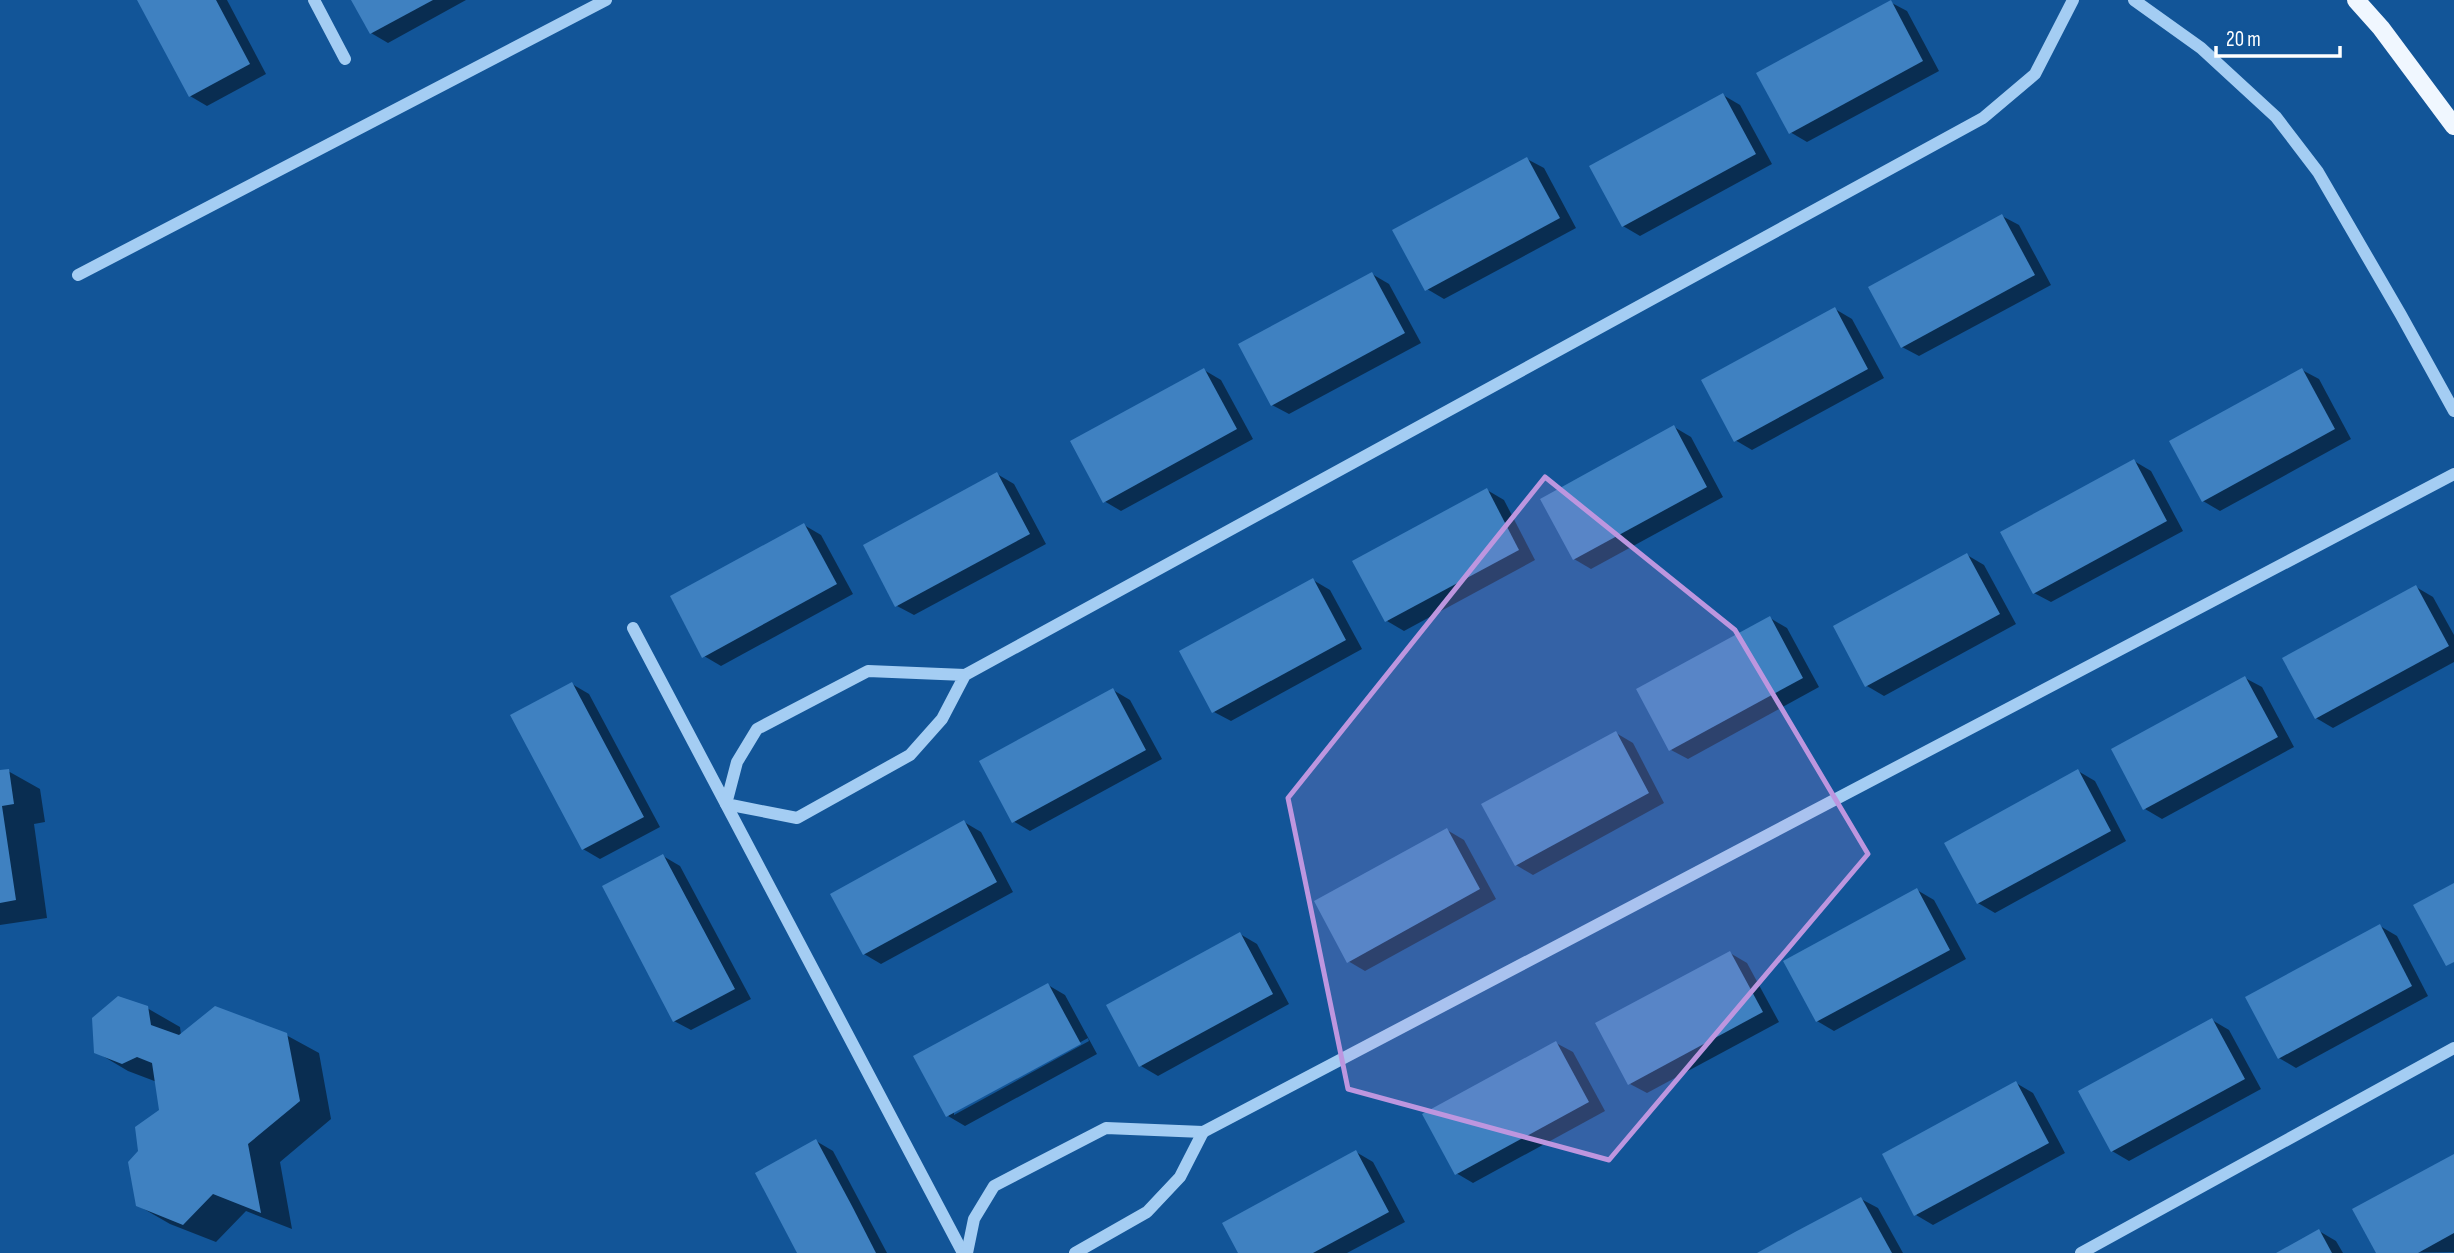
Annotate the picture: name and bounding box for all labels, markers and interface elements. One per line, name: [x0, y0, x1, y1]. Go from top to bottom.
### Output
scale bar: [2216, 14, 2340, 58]
text: 20 m: [2226, 27, 2261, 52]

